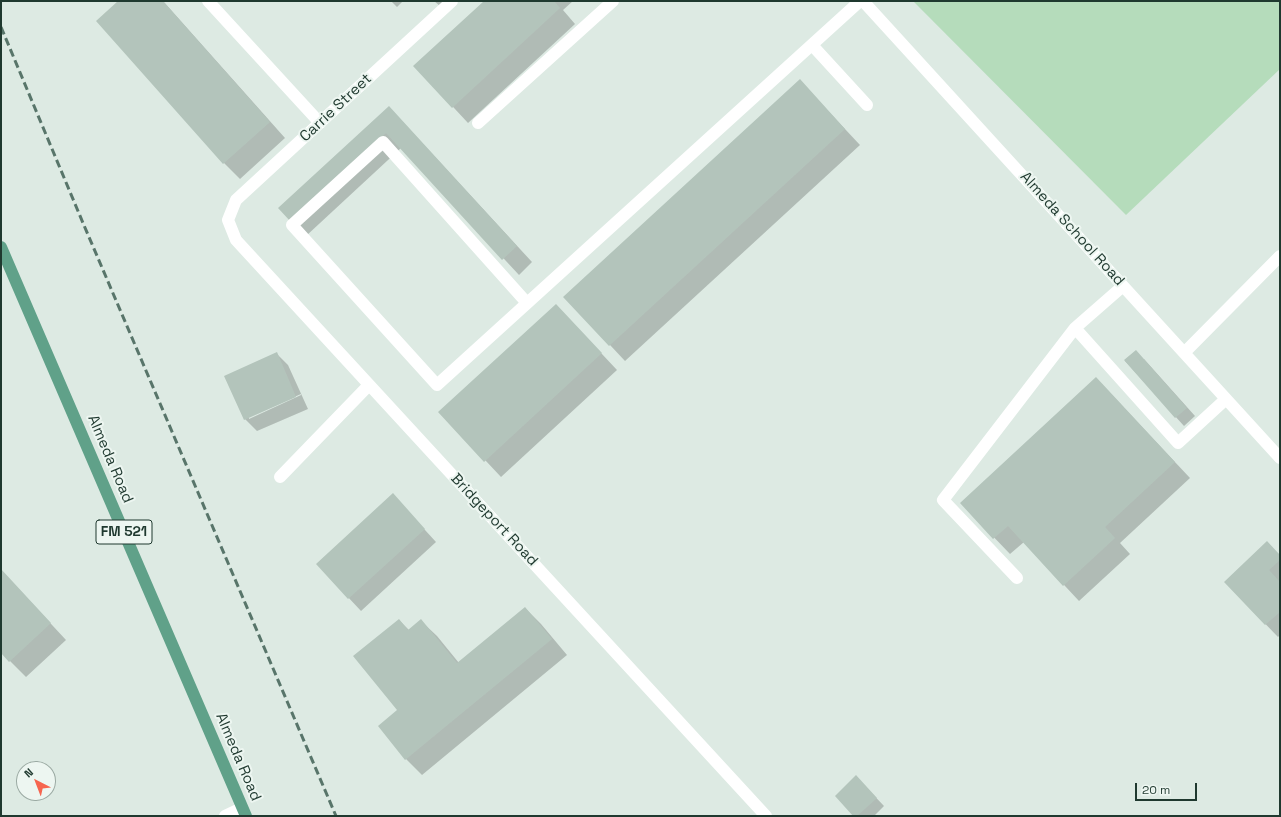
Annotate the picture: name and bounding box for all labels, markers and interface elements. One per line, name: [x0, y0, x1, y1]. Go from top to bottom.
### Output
street label: Carrie Street: [296, 70, 376, 146]
street label: Almeda School Road: [1016, 168, 1128, 290]
street label: Almeda Road: [83, 412, 137, 506]
street label: Bridgeport Road: [447, 470, 541, 570]
road number: FM 521: [96, 520, 152, 544]
street label: Almeda Road: [211, 710, 265, 804]
north arrow: [16, 761, 56, 801]
text: N: [21, 765, 36, 780]
scale bar: [1137, 775, 1199, 801]
text: 20 m: [1142, 782, 1170, 798]

